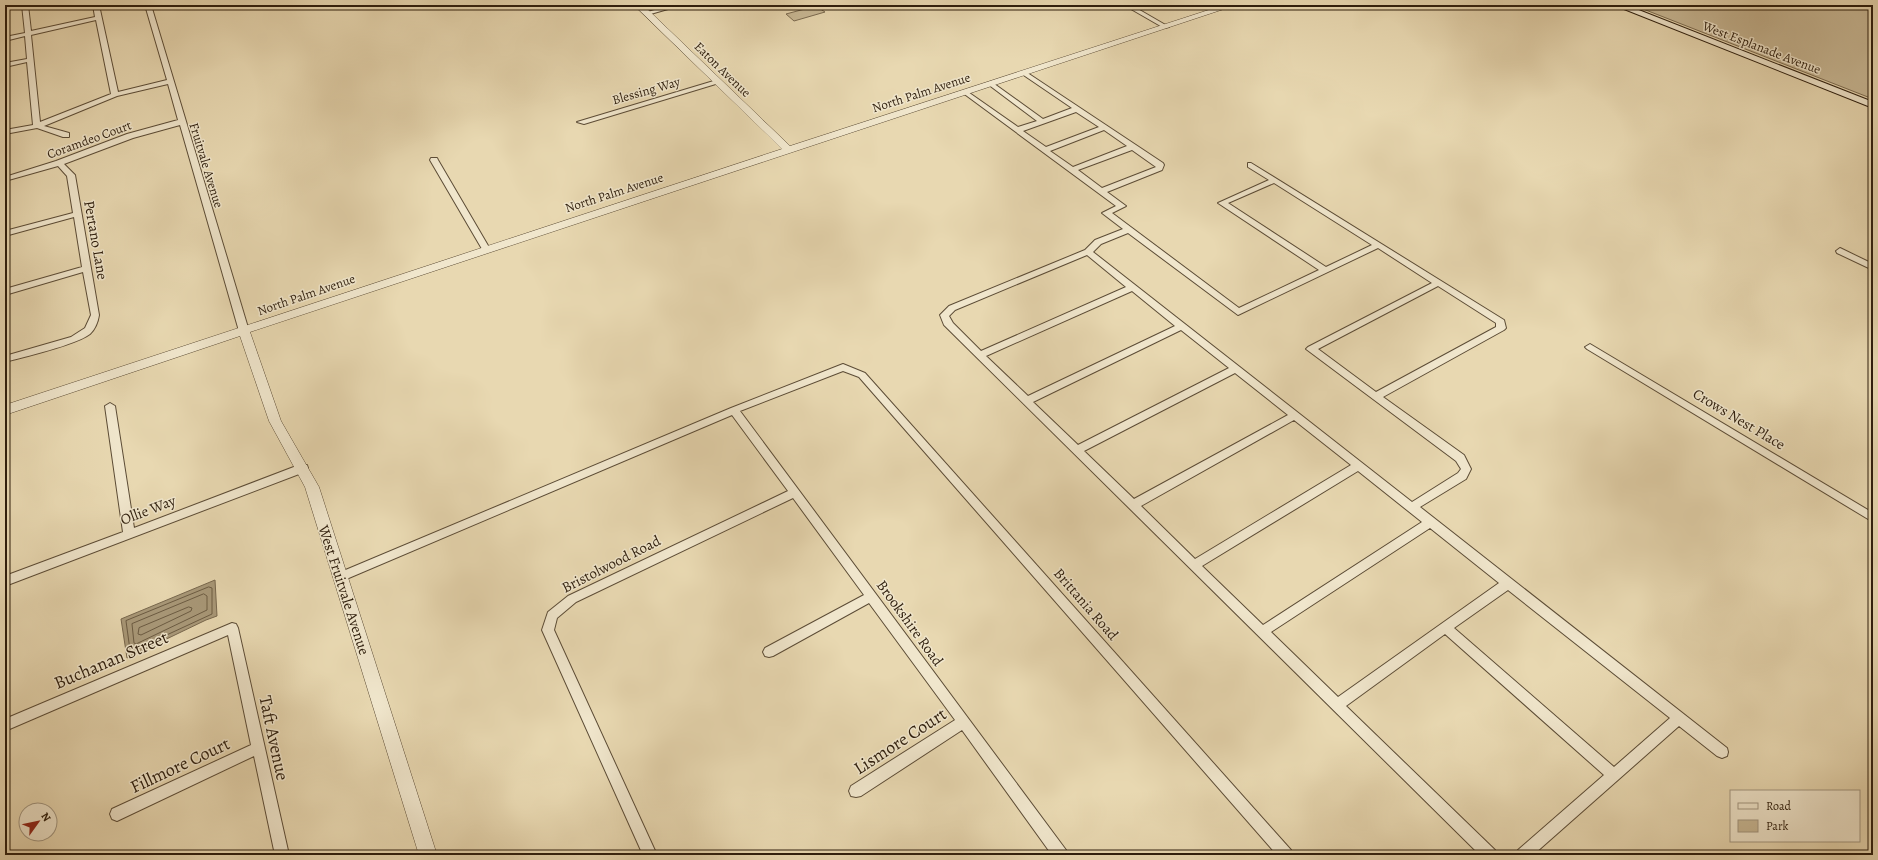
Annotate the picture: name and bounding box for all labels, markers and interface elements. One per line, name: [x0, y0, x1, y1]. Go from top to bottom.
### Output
street label: West Esplanade Avenue: [1699, 17, 1824, 78]
street label: Eaton Avenue: [691, 38, 755, 101]
street label: North Palm Avenue: [870, 68, 973, 116]
street label: Blessing Way: [610, 73, 682, 108]
street label: Coramdeo Court: [45, 116, 134, 163]
street label: Fruitvale Avenue: [185, 120, 228, 210]
street label: North Palm Avenue: [563, 168, 666, 216]
street label: Pertano Lane: [79, 199, 113, 281]
street label: North Palm Avenue: [255, 270, 358, 319]
street label: Crows Nest Place: [1689, 384, 1789, 455]
street label: Ollie Way: [117, 490, 179, 530]
street label: West Fruitvale Avenue: [313, 522, 375, 658]
street label: Bristolwood Road: [558, 530, 665, 598]
street label: Brittania Road: [1049, 564, 1123, 645]
street label: Brookshire Road: [872, 576, 948, 671]
street label: Buchanan Street: [50, 625, 172, 695]
street label: Taft Avenue: [253, 693, 295, 783]
street label: Lismore Court: [849, 702, 951, 780]
street label: Fillmore Court: [126, 731, 234, 799]
legend: [1730, 790, 1860, 842]
text: Road: [1766, 798, 1792, 814]
north arrow: [18, 802, 58, 842]
text: N: [37, 809, 54, 824]
text: Park: [1766, 818, 1789, 834]

